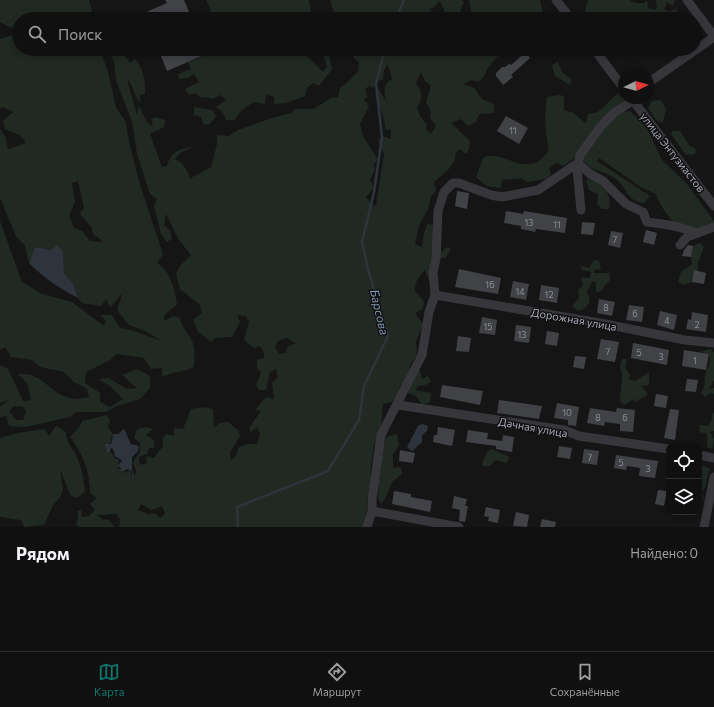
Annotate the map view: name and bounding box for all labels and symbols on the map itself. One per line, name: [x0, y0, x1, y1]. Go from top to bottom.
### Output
north arrow: [618, 68, 654, 104]
street label: улица Энтузиастов: [638, 110, 708, 194]
house number: 11: [509, 125, 517, 136]
house number: 13: [525, 217, 533, 228]
house number: 11: [553, 219, 561, 230]
house number: 7: [613, 234, 618, 245]
house number: 16: [485, 279, 495, 290]
house number: 14: [515, 286, 525, 297]
water label: Барсова: [368, 288, 392, 336]
house number: 12: [545, 289, 553, 300]
house number: 8: [603, 302, 609, 313]
street label: Дорожная улица: [530, 305, 618, 333]
house number: 6: [632, 308, 638, 319]
house number: 4: [664, 315, 670, 326]
house number: 2: [695, 319, 700, 330]
house number: 15: [483, 321, 493, 332]
house number: 13: [518, 329, 526, 340]
house number: 7: [606, 346, 611, 357]
house number: 5: [636, 347, 642, 358]
house number: 3: [658, 351, 664, 362]
house number: 1: [693, 355, 697, 366]
house number: 10: [562, 407, 572, 418]
house number: 8: [595, 412, 601, 423]
house number: 6: [622, 412, 628, 423]
street label: Дачная улица: [497, 415, 569, 439]
house number: 7: [588, 452, 593, 463]
house number: 5: [618, 457, 624, 468]
house number: 3: [645, 463, 651, 474]

